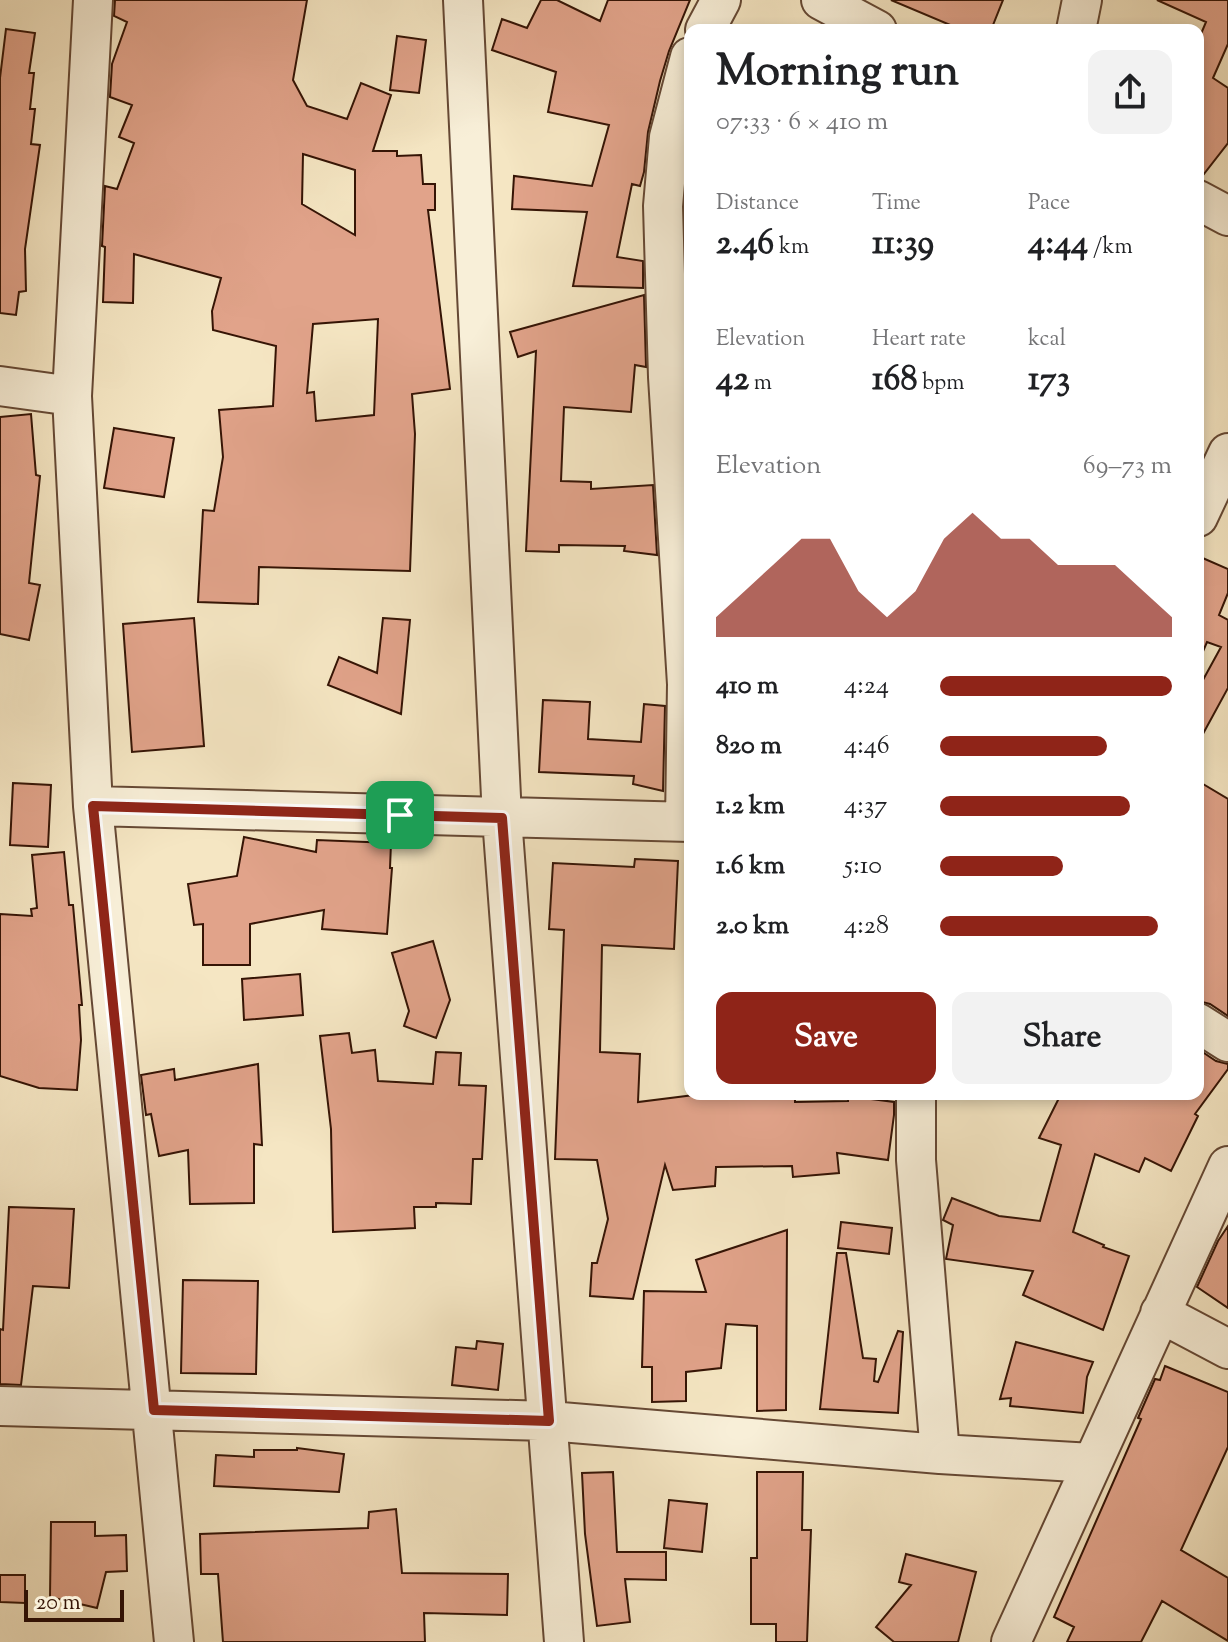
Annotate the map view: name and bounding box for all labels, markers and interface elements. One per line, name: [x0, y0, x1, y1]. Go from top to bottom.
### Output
text: Morning run: [716, 42, 959, 105]
button: share: [1088, 50, 1172, 134]
text: 07:33 · 6 × 410 m: [716, 104, 888, 141]
text: Distance: [716, 188, 799, 220]
text: Time: [872, 188, 921, 220]
text: Pace: [1028, 188, 1070, 220]
text: 2.46: [716, 220, 774, 269]
text: 11:39: [872, 220, 934, 269]
text: 4:44: [1028, 220, 1088, 269]
text: km: [774, 232, 809, 264]
text: /km: [1088, 232, 1133, 264]
text: Elevation: [716, 324, 805, 356]
text: Heart rate: [872, 324, 966, 356]
text: kcal: [1028, 324, 1066, 356]
text: 42: [716, 356, 749, 405]
text: 168: [872, 356, 917, 405]
text: 173: [1028, 356, 1070, 405]
text: m: [749, 368, 772, 400]
text: bpm: [917, 368, 964, 400]
text: Elevation: [716, 448, 821, 485]
text: 69–73 m: [1083, 448, 1172, 485]
text: 410 m: [716, 668, 778, 705]
text: 4:24: [844, 668, 889, 705]
text: 820 m: [716, 728, 782, 765]
text: 4:46: [844, 728, 890, 765]
pin: [366, 781, 434, 849]
text: 1.2 km: [716, 788, 785, 825]
text: 4:37: [844, 788, 887, 825]
icon: arrive: [378, 793, 422, 837]
text: 1.6 km: [716, 848, 785, 885]
text: 5:10: [844, 848, 882, 885]
text: 2.0 km: [716, 908, 789, 945]
text: 4:28: [844, 908, 889, 945]
button: Save: [716, 992, 936, 1084]
button: Share: [952, 992, 1172, 1084]
scale bar: [24, 1586, 124, 1622]
text: 20 m: [36, 1588, 81, 1620]

